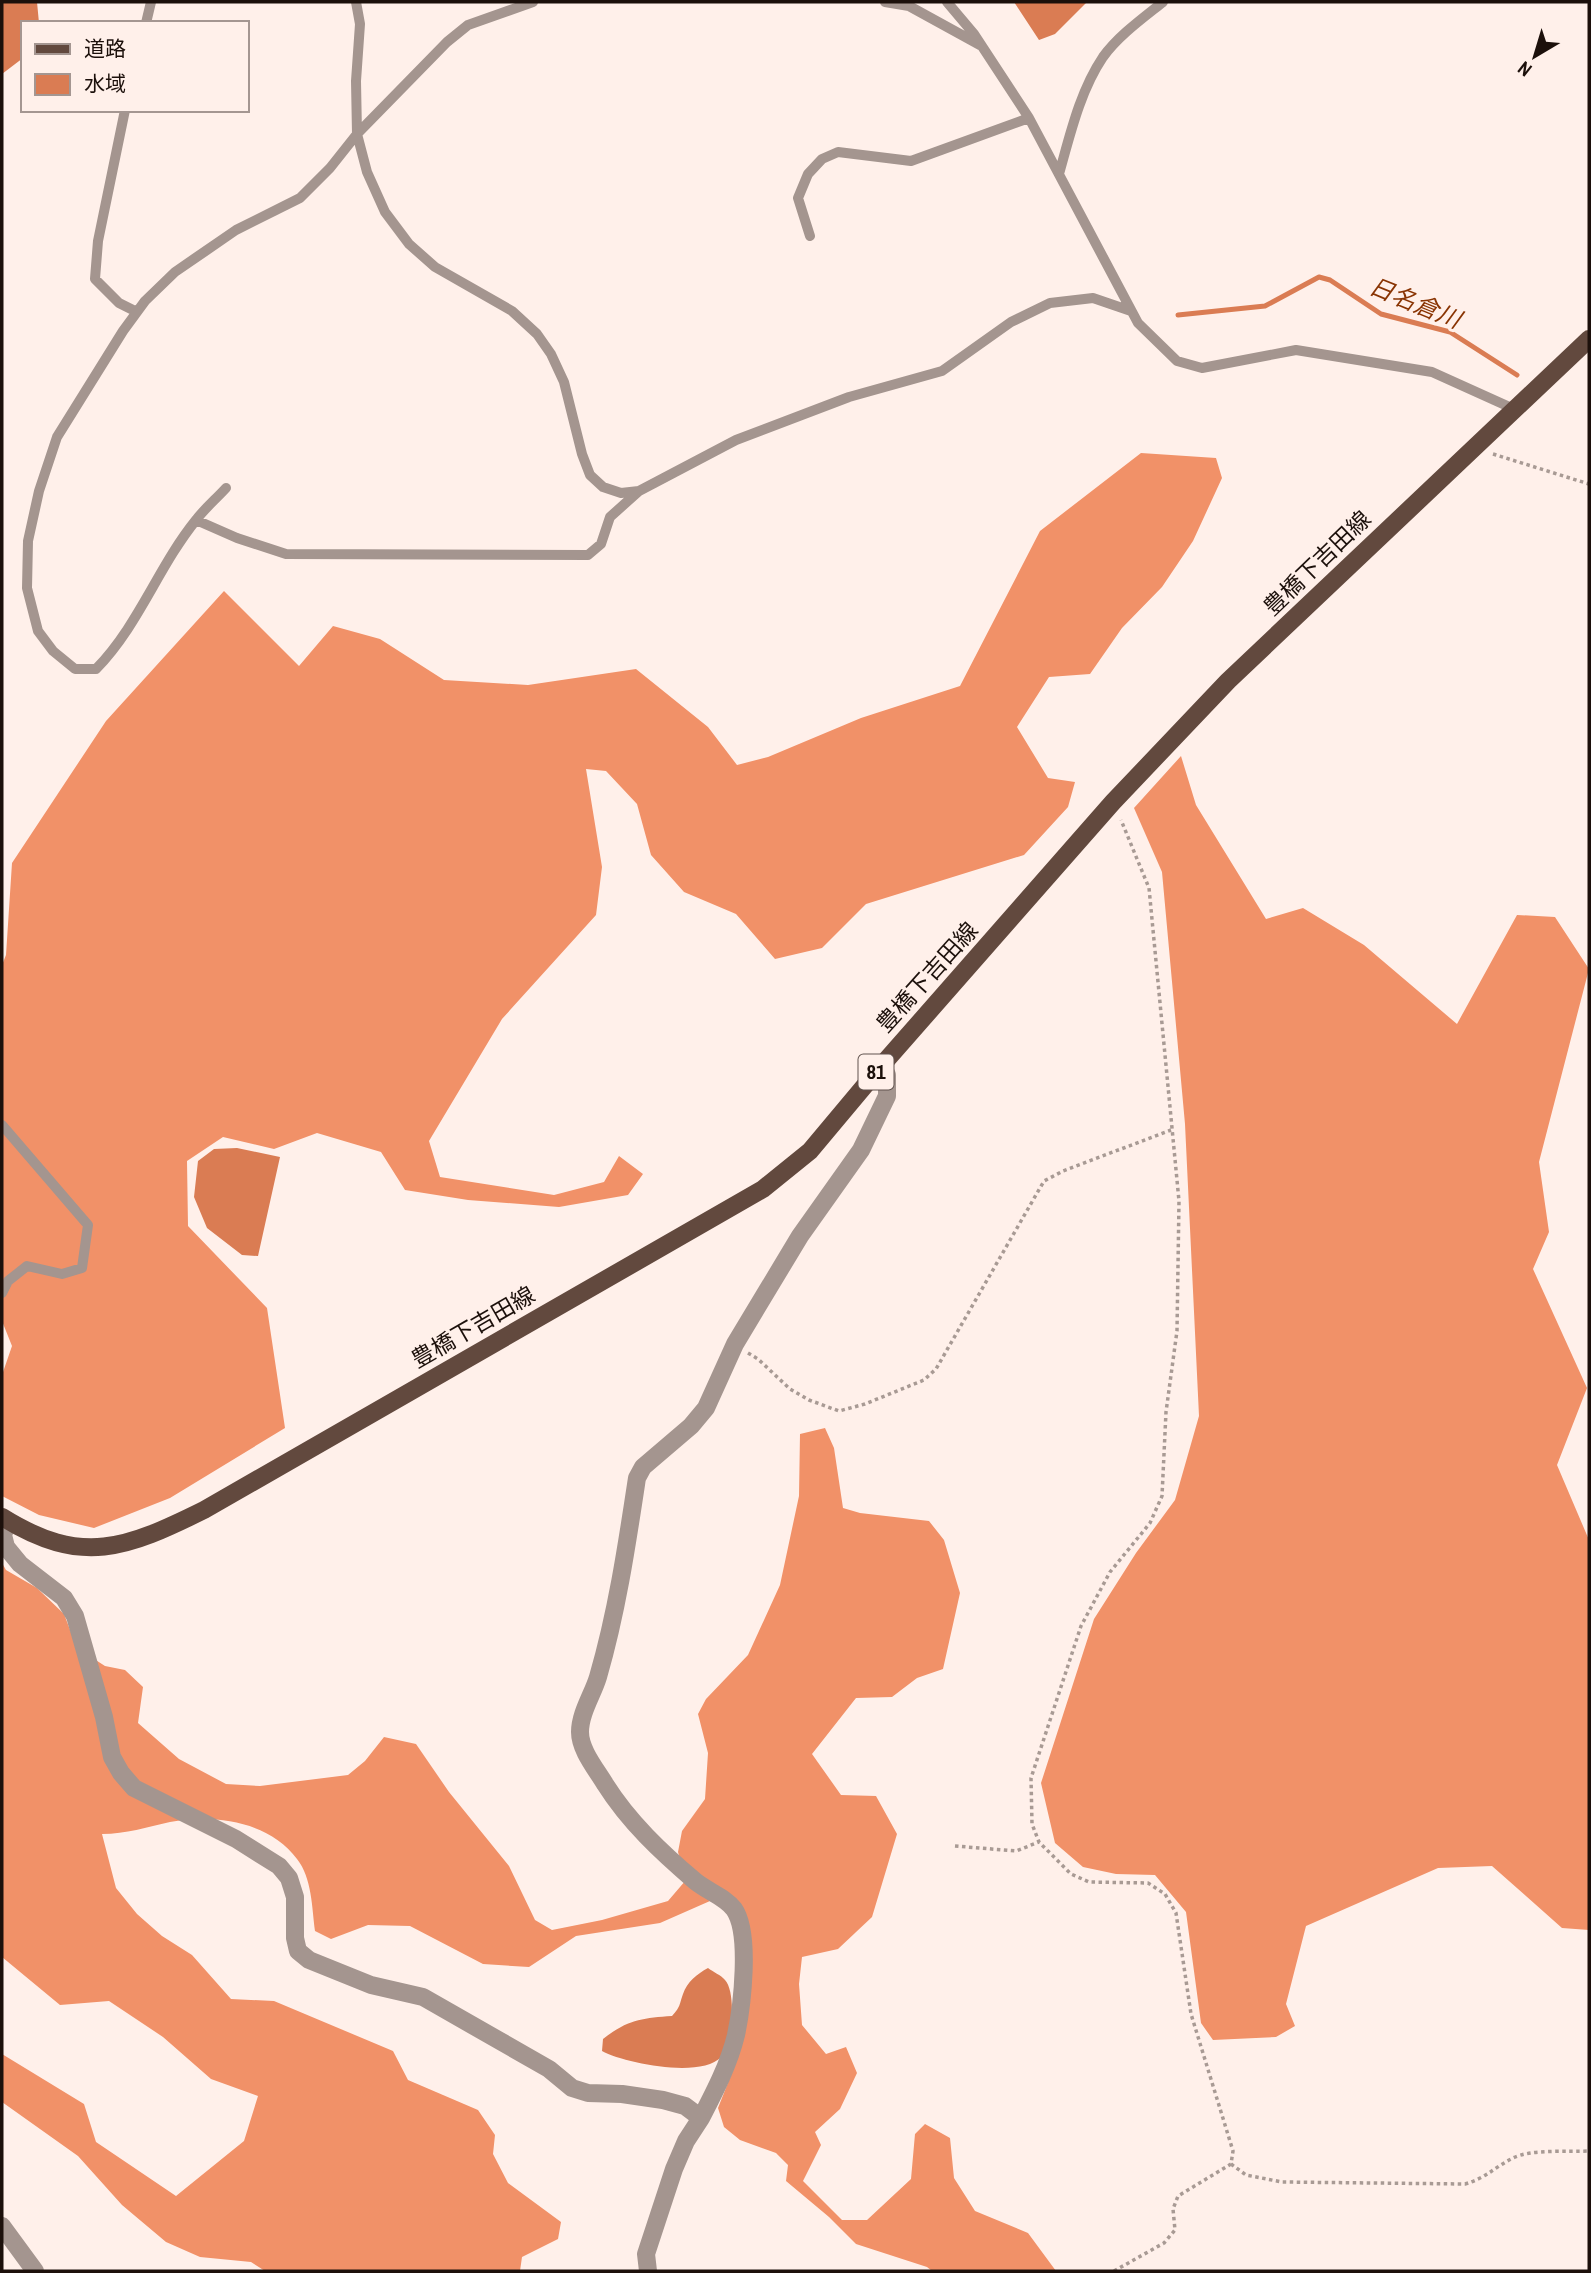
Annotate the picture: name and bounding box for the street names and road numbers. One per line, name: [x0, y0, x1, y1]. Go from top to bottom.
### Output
street label: 豊橋下吉田線: [1256, 504, 1377, 622]
street label: 豊橋下吉田線: [869, 915, 984, 1038]
road number: 81: [858, 1054, 894, 1090]
street label: 豊橋下吉田線: [405, 1279, 540, 1374]

